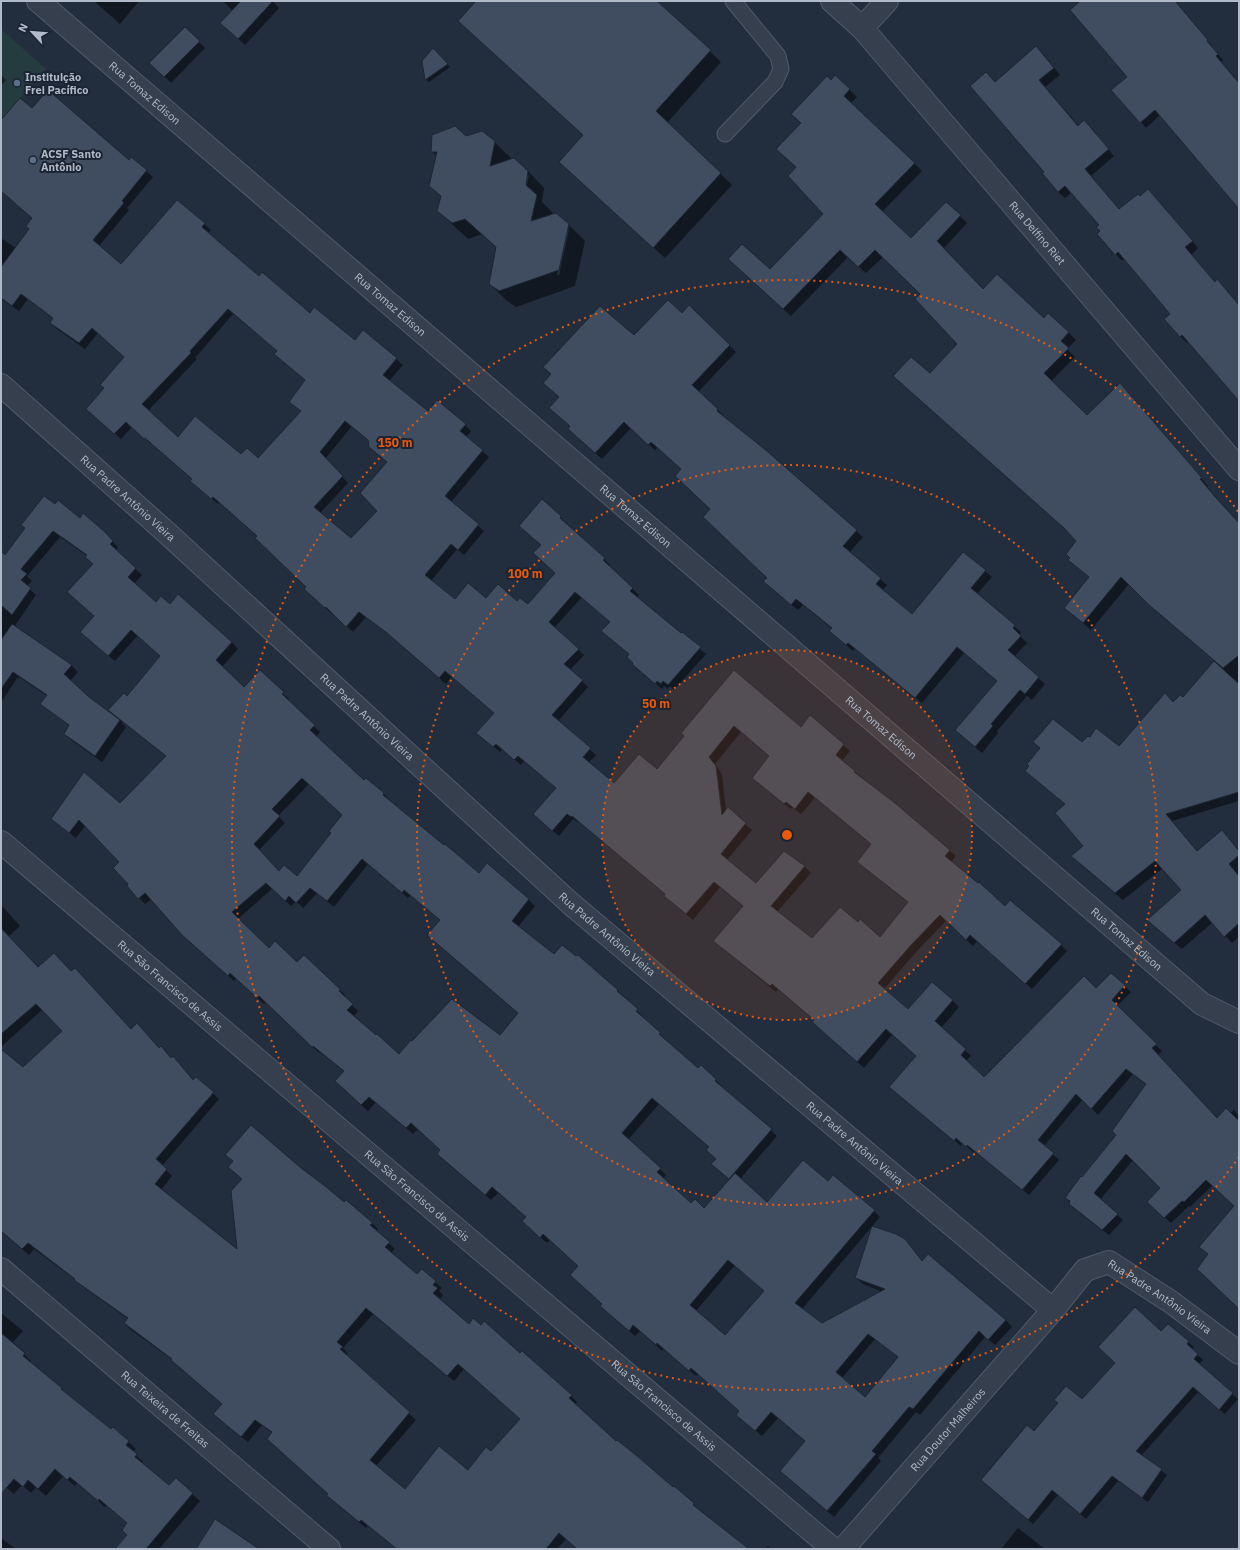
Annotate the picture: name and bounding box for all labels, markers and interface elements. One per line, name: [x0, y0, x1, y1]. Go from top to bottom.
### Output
north arrow: [12, 12, 52, 52]
text: N: [15, 21, 31, 34]
street label: Rua Tomaz Edison: [106, 58, 183, 128]
place label: Instituição Frei Pacífico: [25, 70, 89, 97]
marker: Instituição Frei Pacífico: [12, 78, 22, 88]
place label: ACSF Santo Antônio: [41, 147, 101, 174]
marker: ACSF Santo Antônio: [28, 155, 38, 165]
street label: Rua Delfino Riet: [1006, 198, 1068, 268]
street label: Rua Tomaz Edison: [352, 270, 429, 339]
text: 150 m: [377, 435, 413, 450]
street label: Rua Padre Antônio Vieira: [78, 452, 178, 544]
street label: Rua Tomaz Edison: [597, 481, 674, 551]
text: 100 m: [507, 566, 543, 581]
street label: Rua Padre Antônio Vieira: [317, 670, 417, 763]
street label: Rua Tomaz Edison: [843, 693, 920, 762]
text: 50 m: [642, 696, 670, 711]
centre of rings: [780, 828, 794, 842]
street label: Rua Padre Antônio Vieira: [556, 889, 659, 979]
street label: Rua Tomaz Edison: [1088, 904, 1165, 974]
street label: Rua São Francisco de Assis: [115, 937, 226, 1034]
street label: Rua Padre Antônio Vieira: [804, 1098, 906, 1188]
street label: Rua São Francisco de Assis: [362, 1147, 473, 1244]
street label: Rua Padre Antônio Vieira: [1105, 1256, 1214, 1337]
street label: Rua São Francisco de Assis: [608, 1357, 719, 1454]
street label: Rua Teixeira de Freitas: [118, 1368, 212, 1451]
street label: Rua Doutor Malheiros: [908, 1385, 988, 1474]

